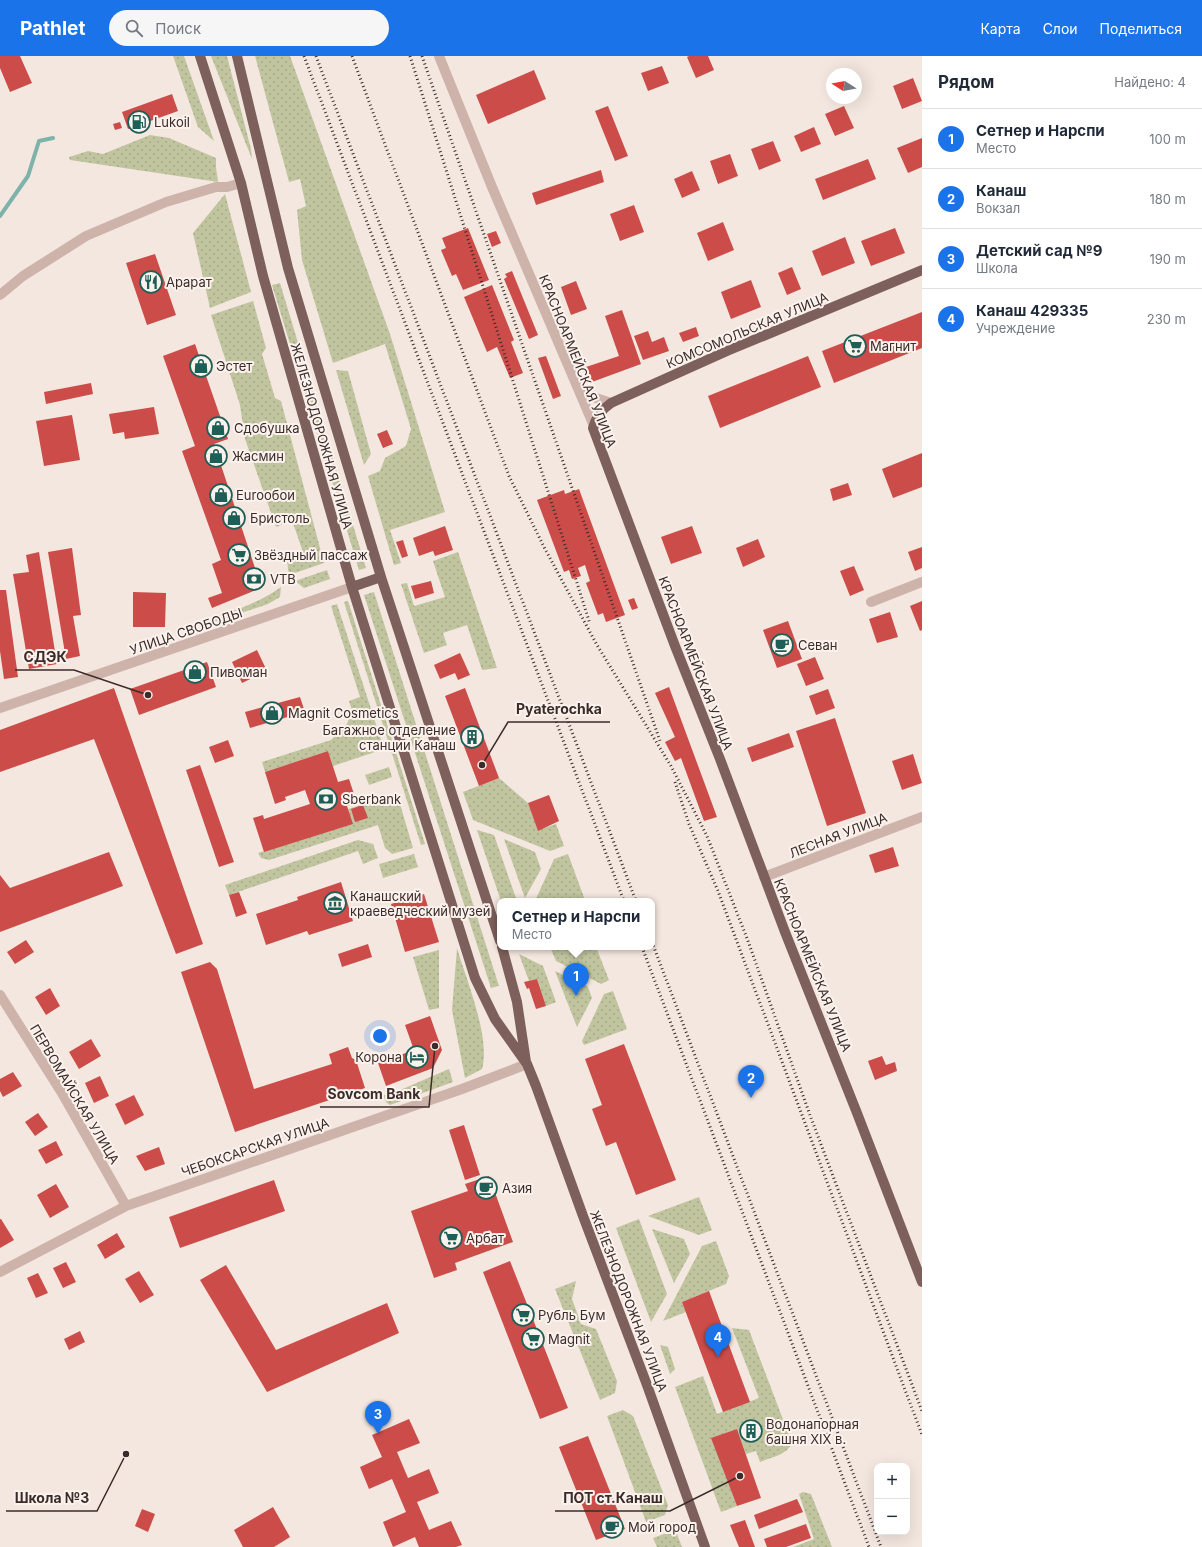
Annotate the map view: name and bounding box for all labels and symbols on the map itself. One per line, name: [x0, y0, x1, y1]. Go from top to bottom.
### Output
north arrow: [826, 68, 862, 104]
fuel station icon: Lukoil: [126, 109, 152, 135]
place label: Lukoil: [154, 114, 190, 130]
restaurant icon: Арарат: [138, 269, 164, 295]
street label: КРАСНОАРМЕЙСКАЯ УЛИЦА: [536, 272, 620, 450]
place label: Арарат: [166, 274, 212, 290]
street label: КОМСОМОЛЬСКАЯ УЛИЦА: [664, 289, 830, 371]
supermarket icon: Магнит: [842, 333, 868, 359]
place label: Магнит: [870, 338, 916, 354]
street label: ЖЕЛЕЗНОДОРОЖНАЯ УЛИЦА: [288, 341, 356, 531]
shop icon: Эстет: [188, 353, 214, 379]
place label: Эстет: [216, 358, 252, 374]
shop icon: Сдобушка: [205, 415, 231, 441]
place label: Сдобушка: [234, 420, 300, 436]
shop icon: Жасмин: [203, 443, 229, 469]
place label: Жасмин: [232, 448, 284, 464]
shop icon: Euroобои: [208, 482, 234, 508]
place label: Euroобои: [236, 487, 295, 503]
shop icon: Бристоль: [221, 505, 247, 531]
place label: Бристоль: [250, 510, 310, 526]
supermarket icon: Звёздный пассаж: [226, 542, 252, 568]
place label: Звёздный пассаж: [254, 547, 368, 563]
bank icon: VTB: [241, 566, 267, 592]
place label: VTB: [270, 571, 296, 587]
street label: КРАСНОАРМЕЙСКАЯ УЛИЦА: [655, 574, 737, 752]
street label: УЛИЦА СВОБОДЫ: [128, 604, 244, 658]
cafe icon: Севан: [769, 632, 795, 658]
place label: Севан: [798, 637, 837, 653]
callout: СДЭК: [15, 644, 74, 670]
text: СДЭК: [24, 648, 66, 665]
shop icon: Пивоман: [182, 659, 208, 685]
place label: Пивоман: [210, 664, 267, 680]
callout: Pyaterochka: [508, 696, 610, 722]
shop icon: Magnit Cosmetics: [259, 700, 285, 726]
text: Pyaterochka: [516, 700, 602, 717]
place label: Magnit Cosmetics: [288, 705, 399, 721]
place label: Багажное отделение станции Канаш: [322, 722, 456, 753]
building icon: Багажное отделение станции Канаш: [459, 724, 485, 750]
bank icon: Sberbank: [313, 786, 339, 812]
place label: Sberbank: [342, 791, 401, 807]
street label: ЛЕСНАЯ УЛИЦА: [787, 809, 889, 861]
street label: КРАСНОАРМЕЙСКАЯ УЛИЦА: [771, 876, 855, 1054]
place label: Канашский краеведческий музей: [350, 888, 490, 919]
museum icon: Канашский краеведческий музей: [322, 890, 348, 916]
pin: 1: [563, 963, 589, 996]
street label: ПЕРВОМАЙСКАЯ УЛИЦА: [27, 1021, 123, 1167]
your location: [370, 1026, 390, 1046]
hotel icon: Корона: [404, 1044, 430, 1070]
place label: Корона: [355, 1049, 402, 1065]
pin: 2: [738, 1065, 764, 1098]
callout: Sovcom Bank: [320, 1081, 429, 1107]
text: Sovcom Bank: [328, 1085, 421, 1102]
street label: ЧЕБОКСАРСКАЯ УЛИЦА: [179, 1114, 331, 1180]
cafe icon: Азия: [473, 1175, 499, 1201]
place label: Азия: [502, 1180, 532, 1196]
street label: ЖЕЛЕЗНОДОРОЖНАЯ УЛИЦА: [587, 1208, 671, 1394]
supermarket icon: Арбат: [438, 1225, 464, 1251]
place label: Арбат: [466, 1230, 504, 1246]
supermarket icon: Рубль Бум: [510, 1302, 536, 1328]
place label: Рубль Бум: [538, 1307, 605, 1323]
pin: 4: [705, 1324, 731, 1357]
supermarket icon: Magnit: [520, 1326, 546, 1352]
place label: Magnit: [548, 1331, 590, 1347]
pin: 3: [365, 1401, 391, 1434]
place label: Водонапорная башня XIX в.: [766, 1416, 859, 1447]
building icon: Водонапорная башня XIX в.: [738, 1418, 764, 1444]
callout: Школа №3: [6, 1485, 97, 1511]
callout: ПОТ ст.Канаш: [555, 1485, 670, 1511]
text: Школа №3: [15, 1489, 89, 1506]
text: ПОТ ст.Канаш: [563, 1489, 663, 1506]
cafe icon: Мой город: [599, 1514, 625, 1540]
place label: Мой город: [628, 1519, 696, 1535]

